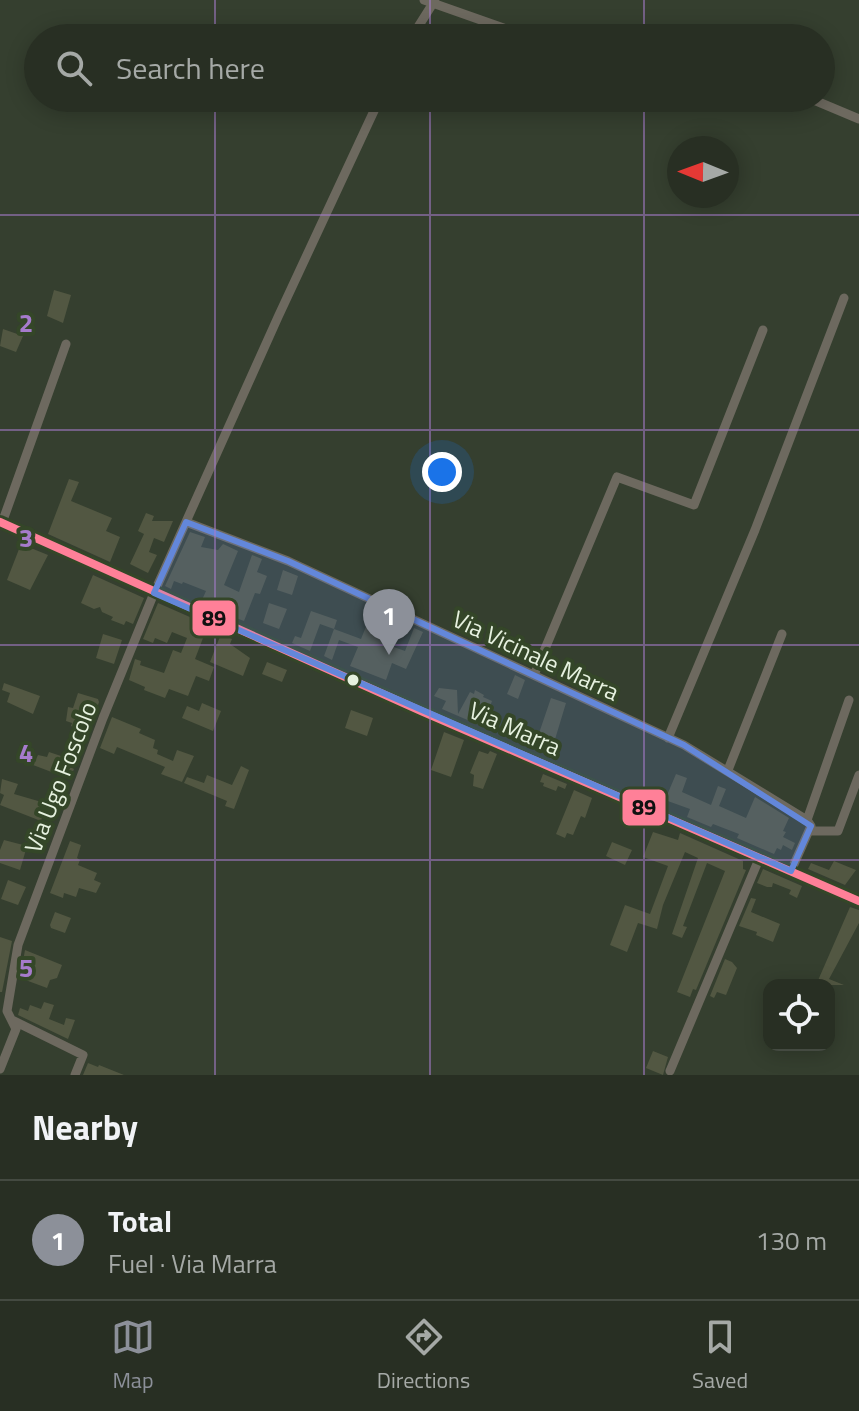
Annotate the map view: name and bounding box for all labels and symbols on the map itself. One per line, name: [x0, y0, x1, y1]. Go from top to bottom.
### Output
north arrow: [667, 136, 739, 208]
text: 2: [19, 303, 33, 342]
your location: [422, 452, 462, 492]
text: 3: [19, 518, 33, 557]
pin: 1: [363, 589, 415, 655]
line badge: 89: [191, 599, 237, 637]
text: 89: [202, 601, 226, 635]
street label: Via Vicinale Marra: [447, 601, 625, 709]
unlabelled marker: [345, 672, 361, 688]
street label: Via Marra: [463, 692, 567, 764]
street label: Via Ugo Foscolo: [15, 696, 105, 858]
text: 4: [19, 733, 33, 772]
line badge: 89: [621, 788, 667, 827]
text: 89: [632, 790, 656, 824]
text: 5: [19, 948, 33, 987]

